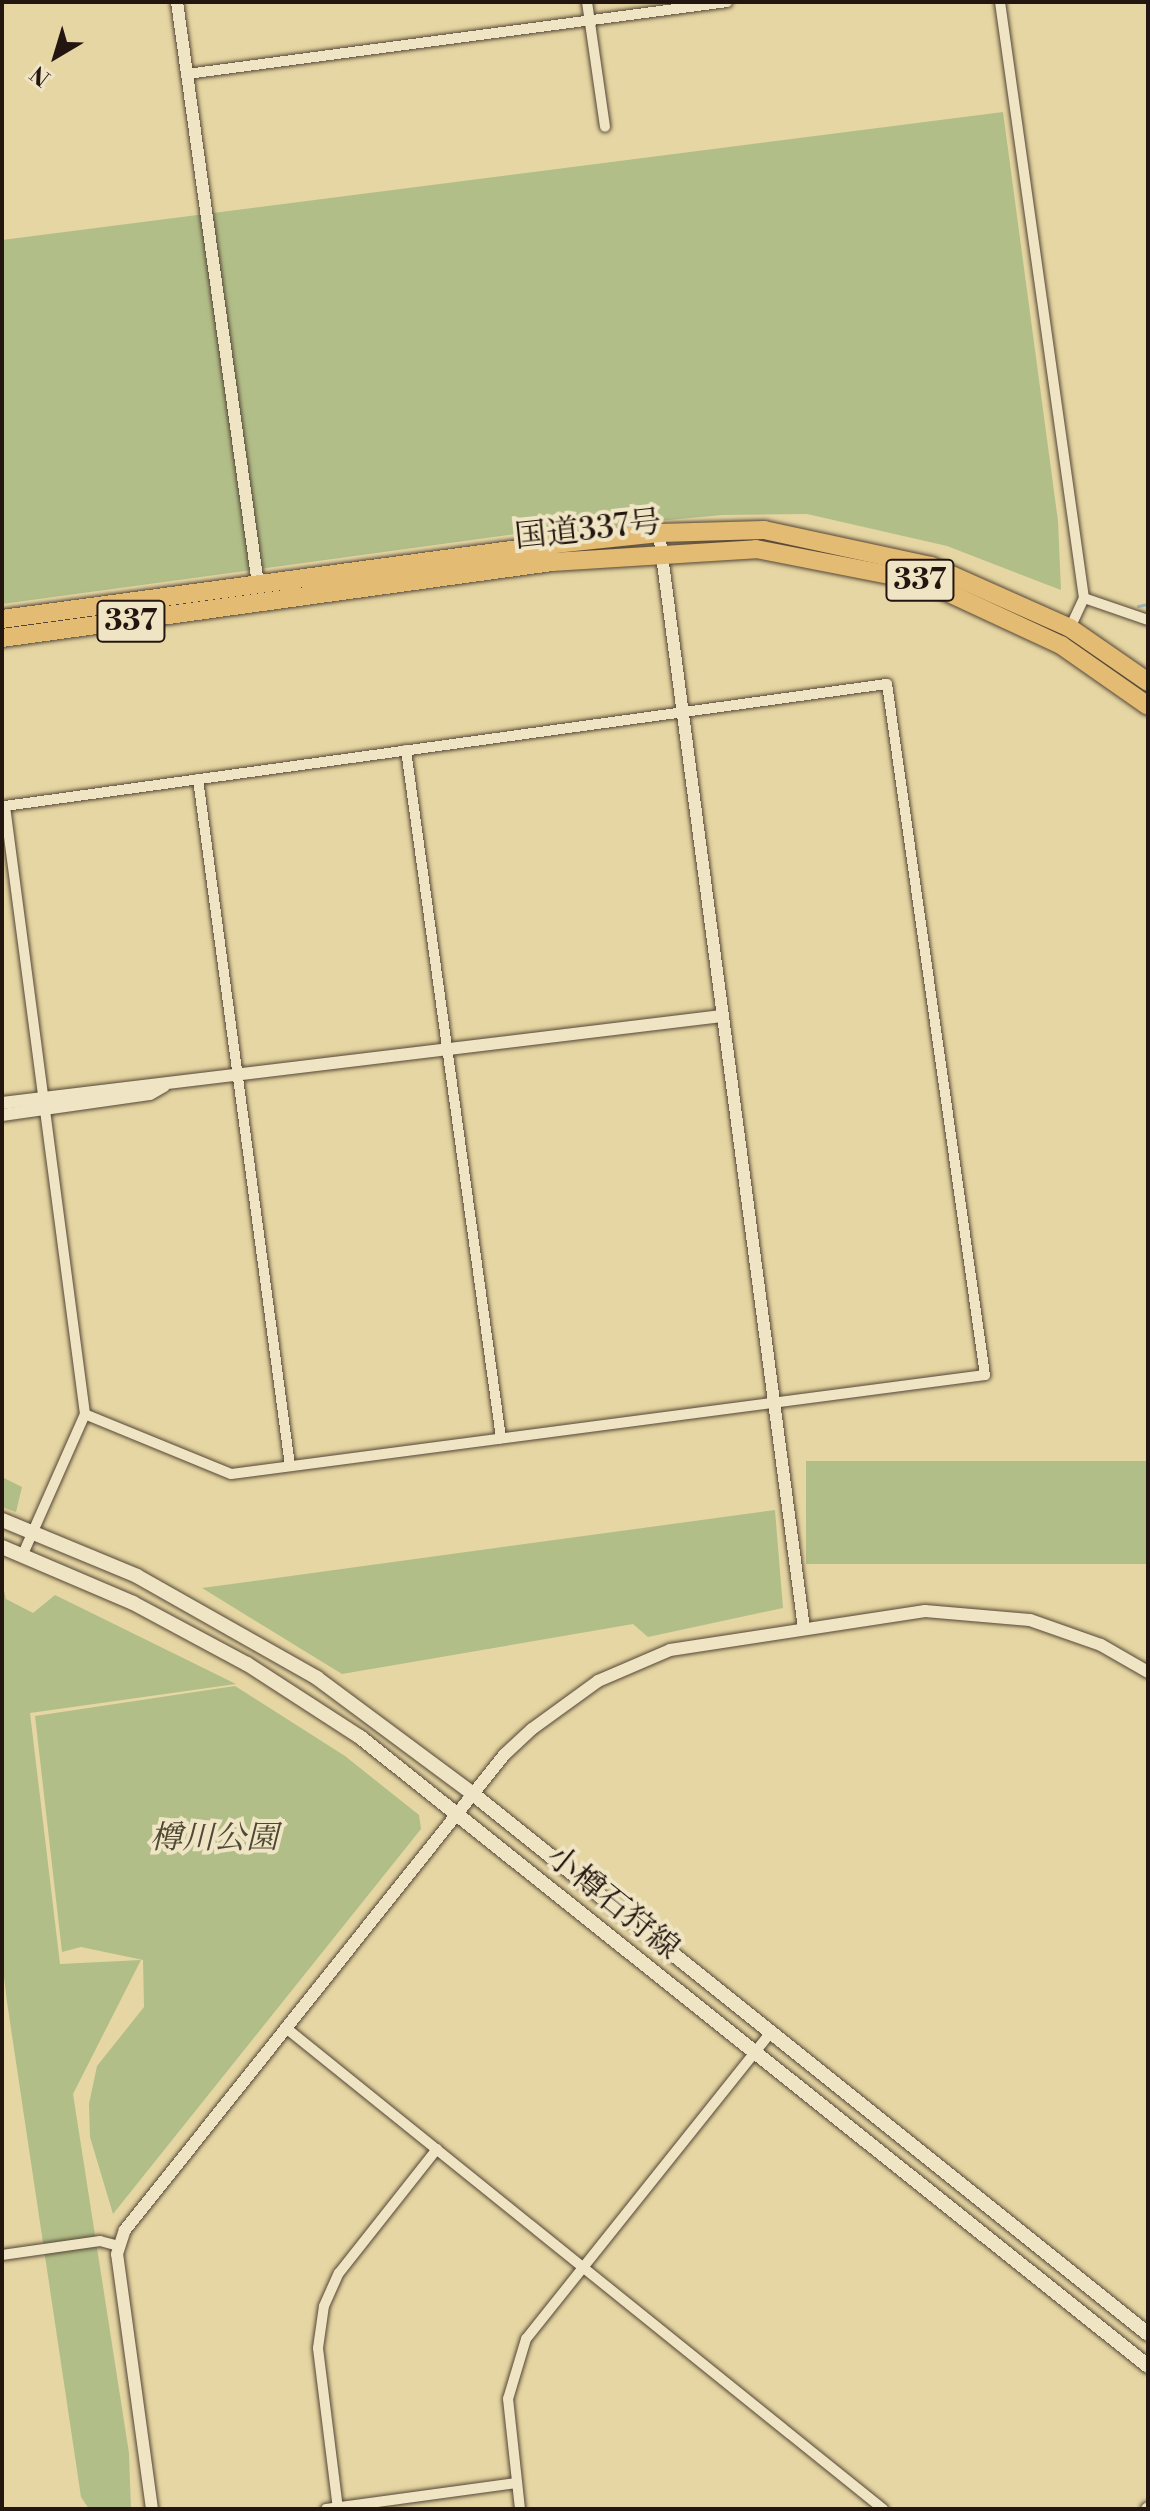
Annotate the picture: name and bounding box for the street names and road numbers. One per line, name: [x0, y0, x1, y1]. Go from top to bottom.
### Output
street label: 国道337号: [513, 503, 663, 557]
road number: 337: [884, 554, 956, 606]
road number: 337: [95, 595, 167, 647]
street label: 小樽石狩線: [539, 1838, 687, 1968]

